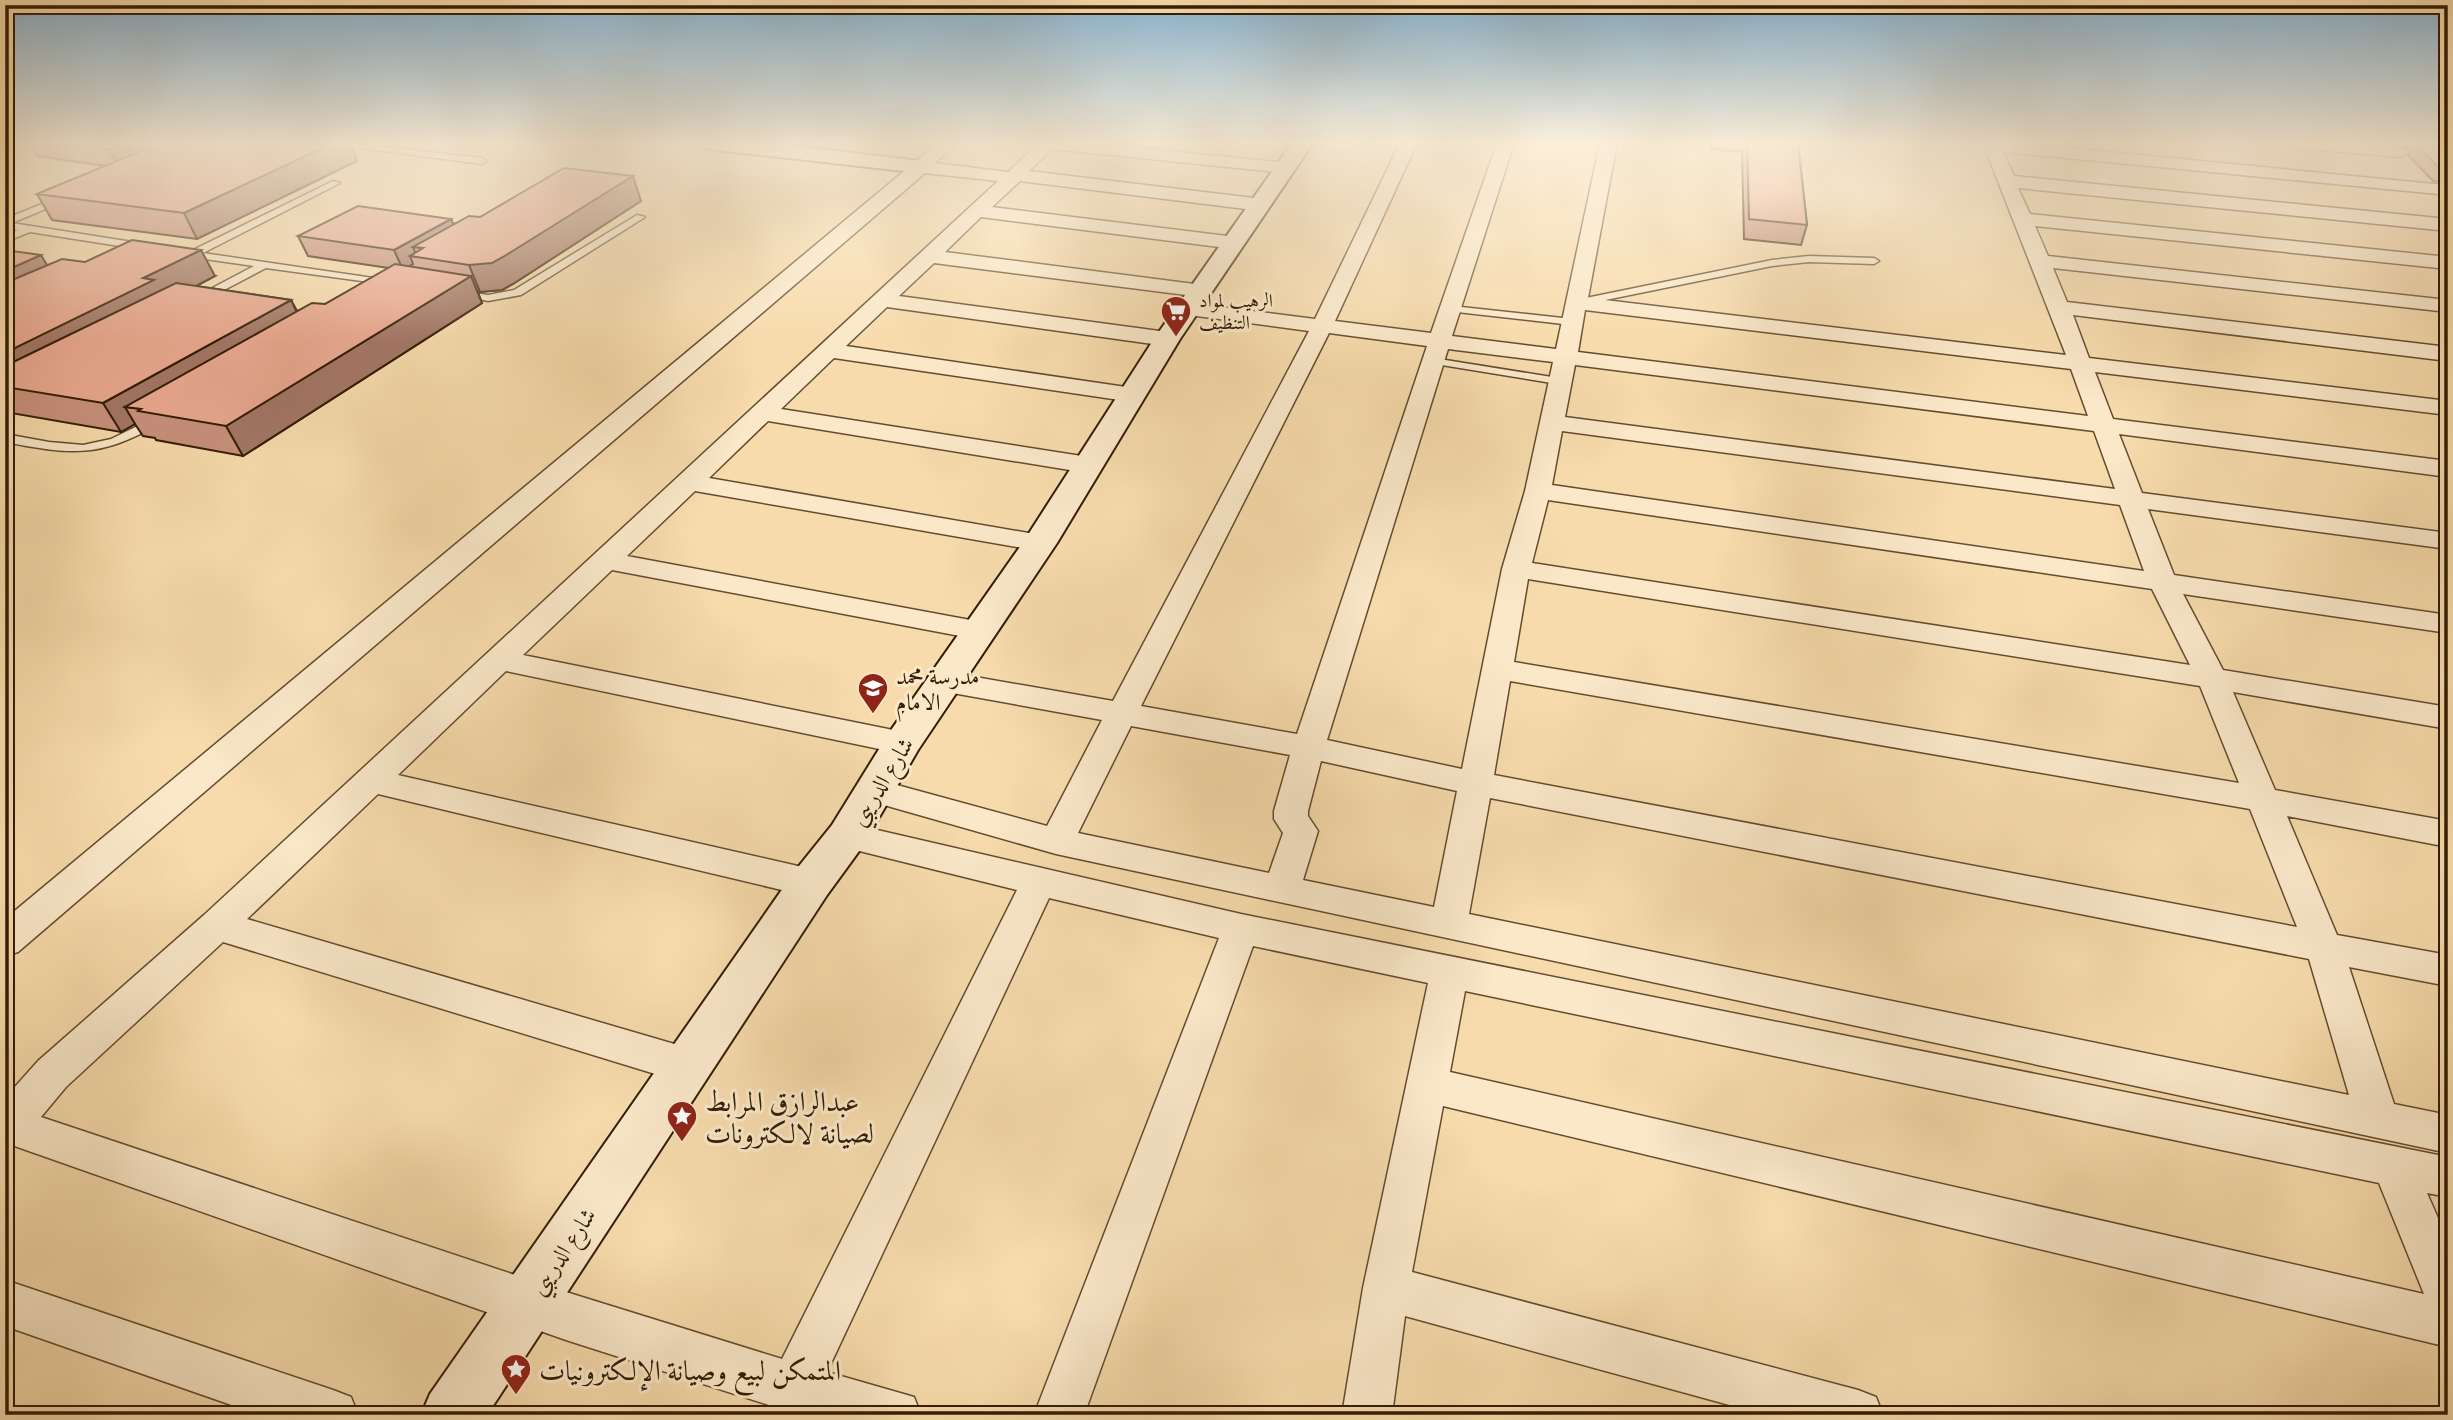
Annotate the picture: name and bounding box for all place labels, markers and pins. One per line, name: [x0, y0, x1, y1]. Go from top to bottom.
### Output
place label: الرهيب لمواد التنظيف: [1199, 286, 1273, 336]
supermarket icon: الرهيب لمواد التنظيف: [1159, 294, 1193, 338]
place label: مدرسة محمد الامام: [896, 659, 979, 722]
school or university icon: مدرسة محمد الامام: [856, 671, 890, 715]
place label: عبدالرازق المرابط لصيانة لالكترونات: [705, 1080, 874, 1153]
place icon: عبدالرازق المرابط لصيانة لالكترونات: [665, 1099, 699, 1143]
place label: المتمكن لبيع وصيانة الإلكترونيات: [539, 1349, 841, 1396]
place icon: المتمكن لبيع وصيانة الإلكترونيات: [499, 1352, 533, 1396]

